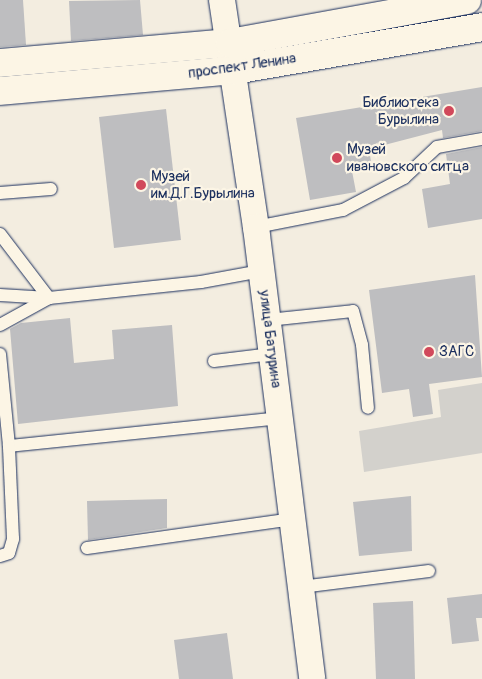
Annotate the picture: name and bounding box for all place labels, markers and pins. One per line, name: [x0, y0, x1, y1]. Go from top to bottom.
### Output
place label: Библиотека Бурылина: [362, 93, 439, 128]
marker: Библиотека Бурылина: [443, 105, 455, 117]
place label: Музей ивановского ситца: [347, 140, 469, 175]
marker: Музей ивановского ситца: [331, 152, 343, 164]
place label: Музей им.Д.Г.Бурылина: [151, 167, 255, 202]
marker: Музей им.Д.Г.Бурылина: [135, 179, 147, 191]
place label: ЗАГС: [439, 343, 474, 361]
marker: ЗАГС: [423, 346, 435, 358]

